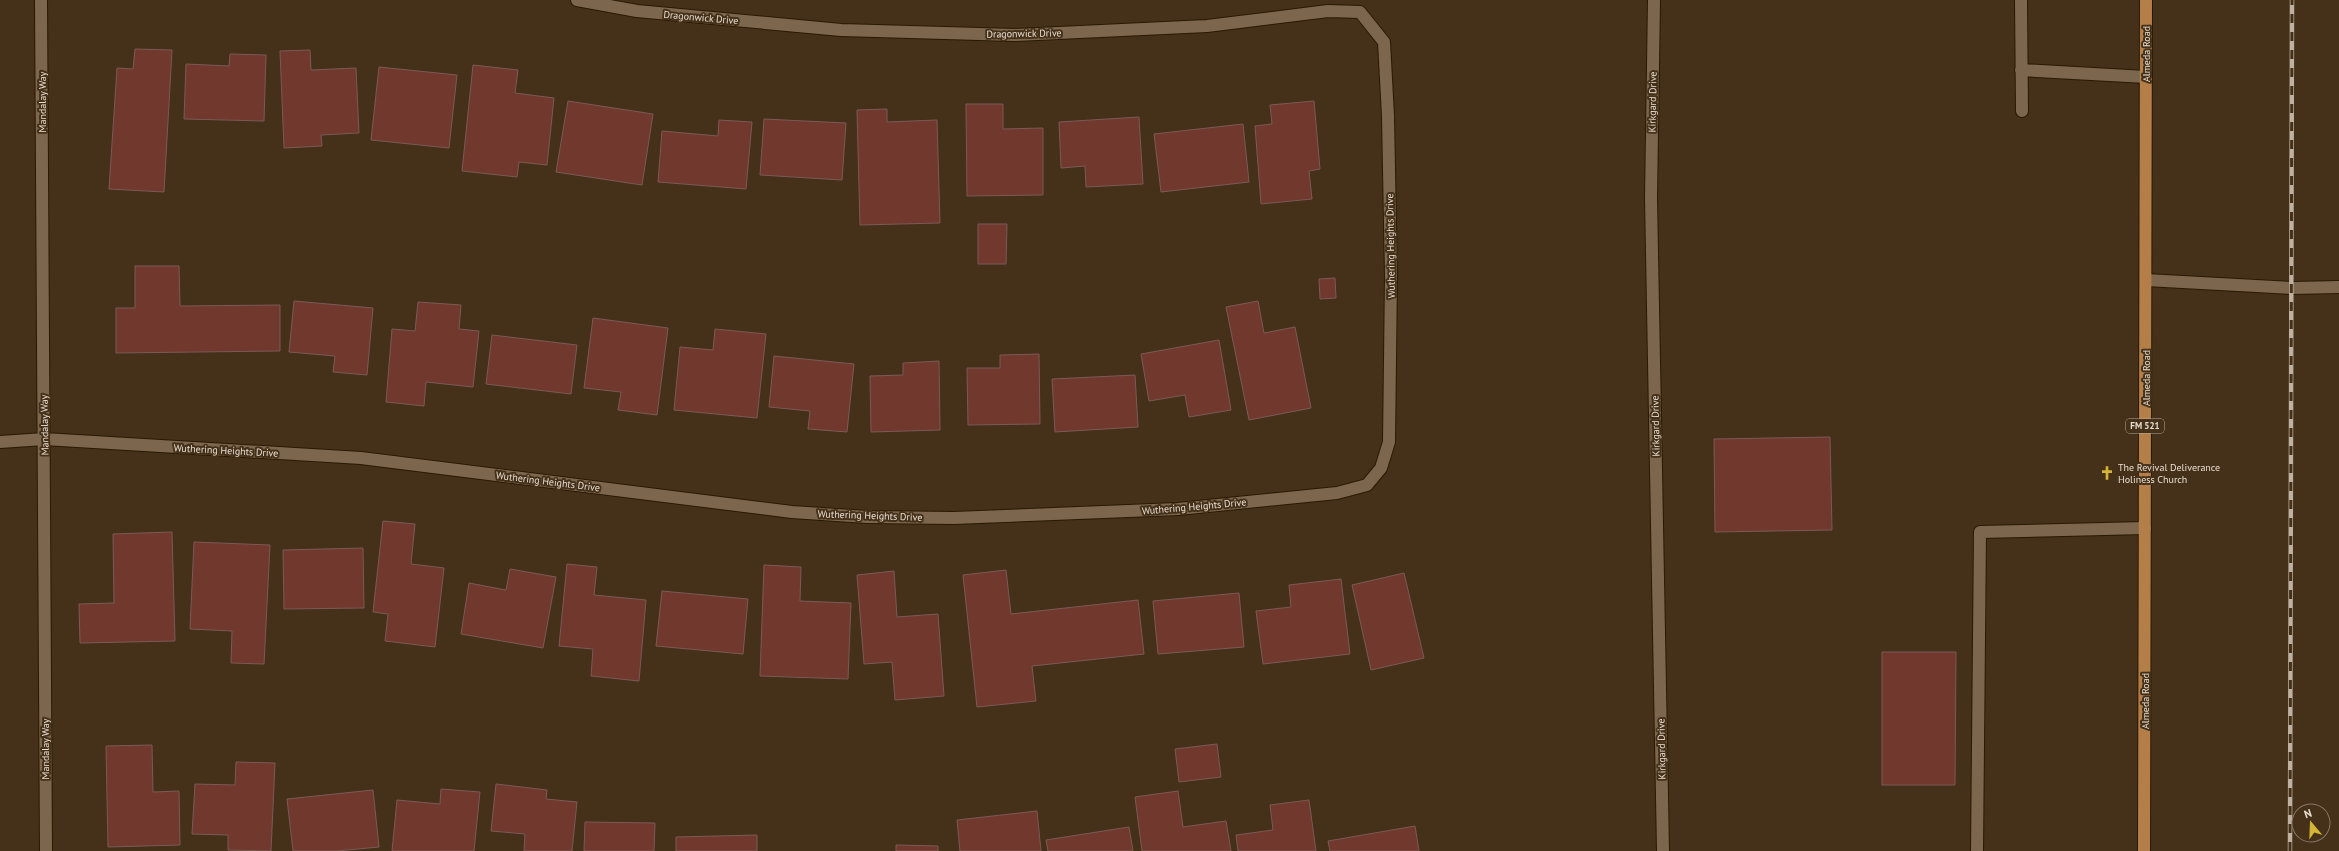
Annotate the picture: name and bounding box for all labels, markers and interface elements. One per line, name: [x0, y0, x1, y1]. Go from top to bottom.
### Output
street label: Dragonwick Drive: [663, 8, 739, 27]
street label: Dragonwick Drive: [986, 26, 1062, 41]
street label: Almeda Road: [2140, 26, 2153, 82]
street label: Mandalay Way: [36, 71, 49, 132]
street label: Kirkgard Drive: [1645, 71, 1660, 133]
street label: Wuthering Heights Drive: [1383, 193, 1398, 298]
street label: Almeda Road: [2140, 350, 2153, 406]
street label: Mandalay Way: [37, 394, 52, 456]
street label: Kirkgard Drive: [1648, 395, 1663, 457]
road number: FM 521: [2126, 419, 2164, 433]
street label: Wuthering Heights Drive: [173, 441, 279, 460]
place label: The Revival Deliverance Holiness Church: [2118, 461, 2220, 486]
church icon: The Revival Deliverance Holiness Church: [2099, 465, 2115, 481]
street label: Wuthering Heights Drive: [495, 469, 601, 494]
street label: Wuthering Heights Drive: [1141, 495, 1247, 518]
street label: Wuthering Heights Drive: [817, 507, 923, 524]
street label: Almeda Road: [2139, 673, 2152, 729]
street label: Mandalay Way: [39, 718, 52, 779]
street label: Kirkgard Drive: [1654, 718, 1669, 780]
north arrow: [2291, 803, 2331, 843]
text: N: [2302, 806, 2313, 821]

